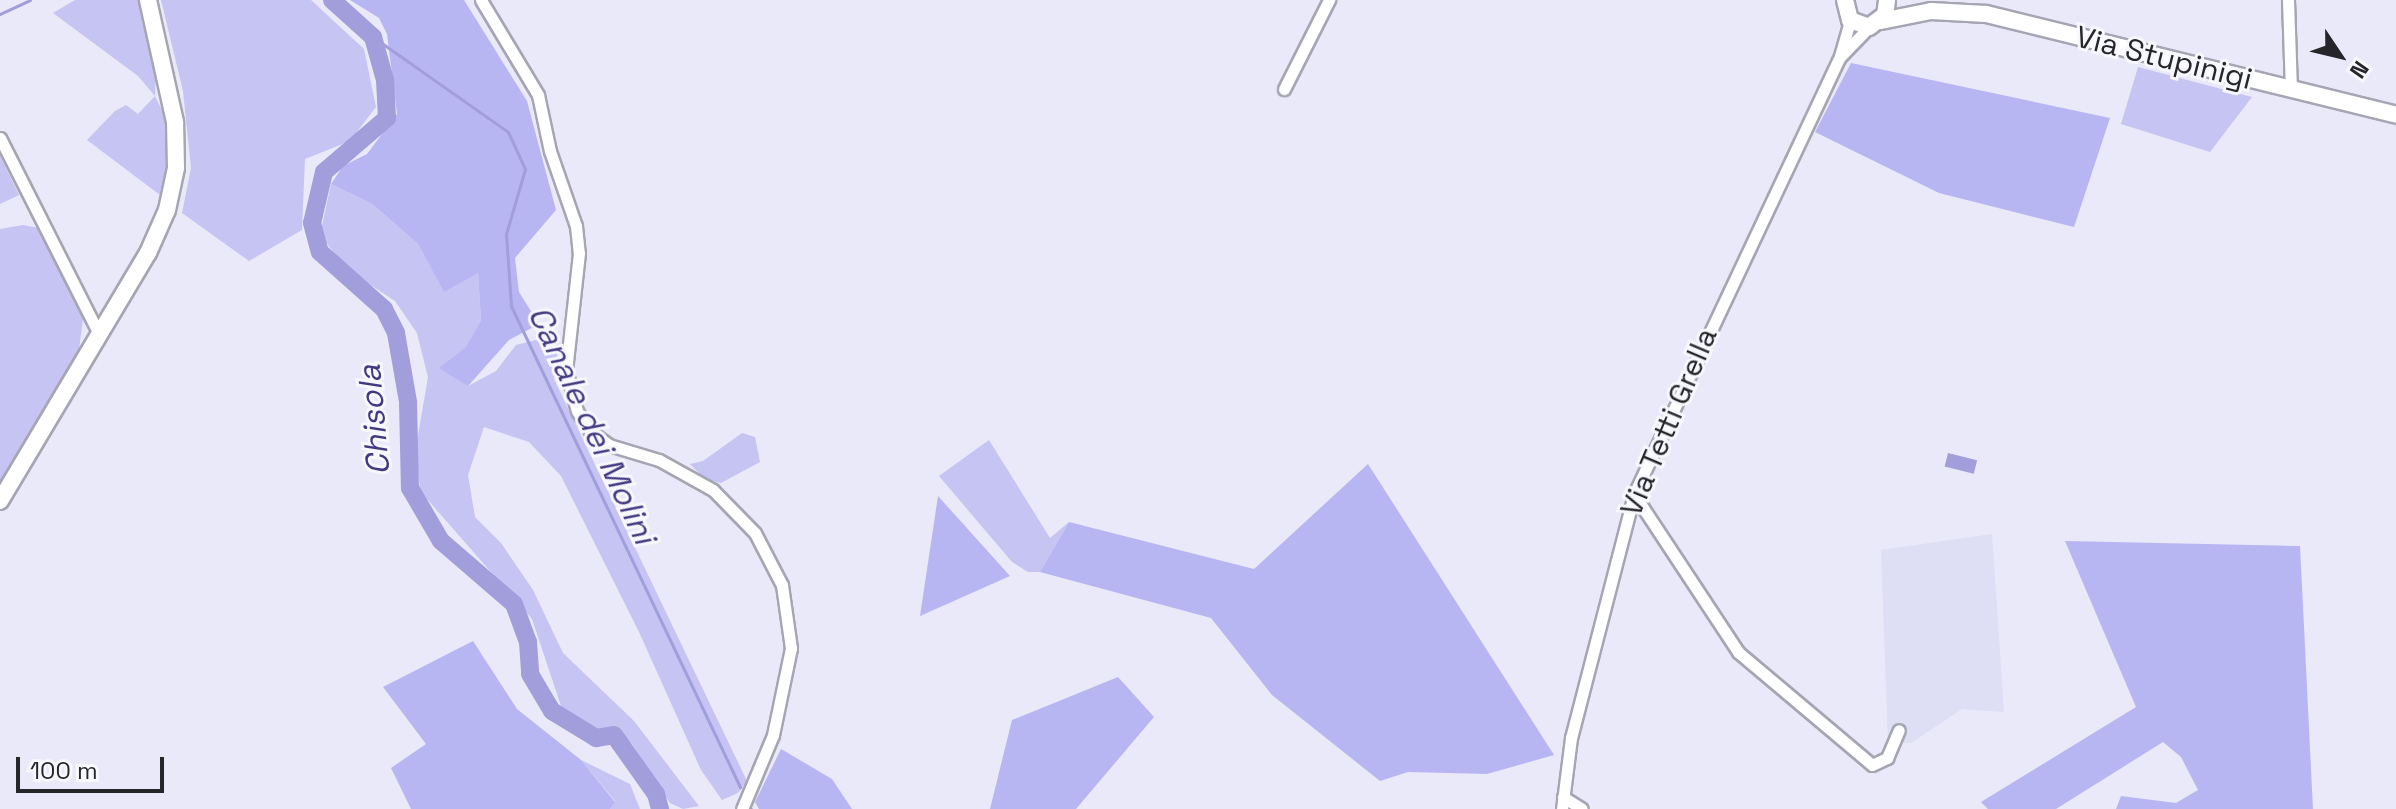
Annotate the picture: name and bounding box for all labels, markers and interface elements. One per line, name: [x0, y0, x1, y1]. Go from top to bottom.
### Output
north arrow: [2300, 16, 2380, 96]
street label: Via Stupinigi: [2072, 19, 2256, 97]
text: N: [2344, 56, 2375, 84]
water label: Canale dei Molini: [520, 300, 664, 550]
street label: Via Tetti Grella: [1613, 322, 1725, 522]
water label: Chisola: [350, 363, 398, 477]
scale bar: [20, 741, 168, 791]
text: 100 m: [30, 755, 98, 786]

